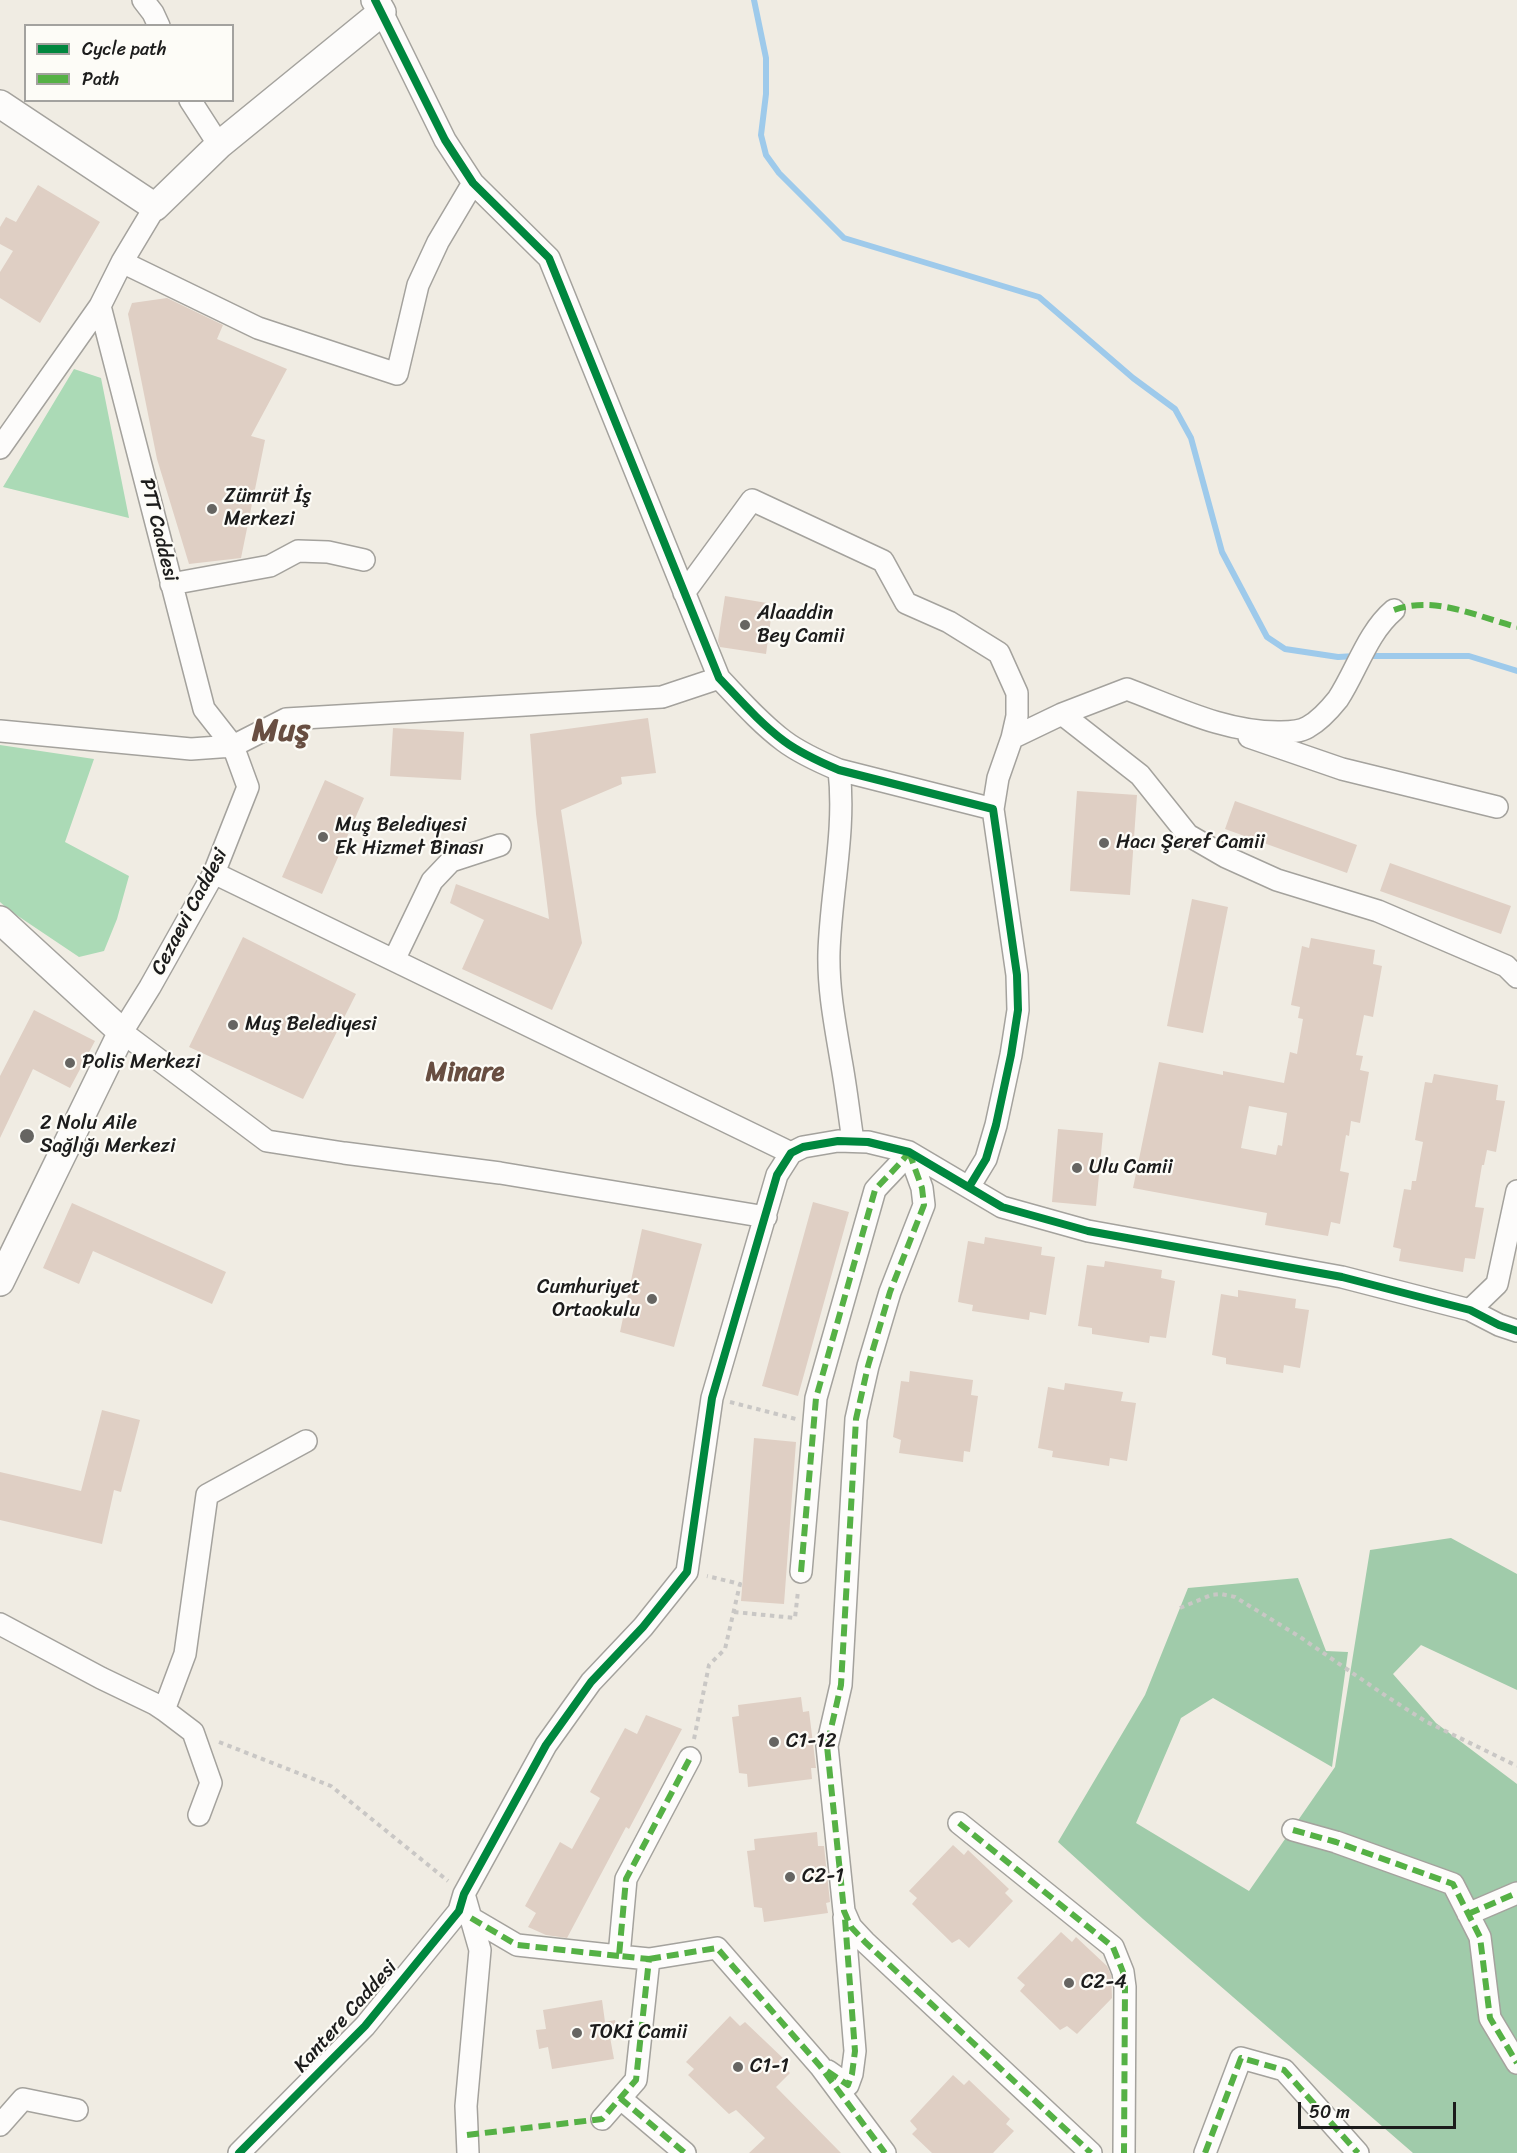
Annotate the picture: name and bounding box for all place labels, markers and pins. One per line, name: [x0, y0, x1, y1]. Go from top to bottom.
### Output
place label: Zümrüt İş Merkezi: [224, 485, 311, 532]
marker: Zümrüt İş Merkezi: [205, 502, 219, 516]
place label: Alaaddin Bey Camii: [757, 602, 844, 649]
marker: Alaaddin Bey Camii: [738, 618, 752, 632]
place label: Muş Belediyesi Ek Hizmet Binası: [335, 814, 484, 861]
marker: Muş Belediyesi Ek Hizmet Binası: [316, 830, 330, 844]
place label: Hacı Şeref Camii: [1116, 831, 1265, 855]
marker: Hacı Şeref Camii: [1097, 836, 1111, 850]
place label: Muş Belediyesi: [245, 1013, 377, 1037]
marker: Muş Belediyesi: [226, 1018, 240, 1032]
place label: Polis Merkezi: [82, 1051, 201, 1075]
marker: Polis Merkezi: [63, 1056, 77, 1070]
place label: 2 Nolu Aile Sağlığı Merkezi: [40, 1112, 175, 1159]
marker: 2 Nolu Aile Sağlığı Merkezi: [18, 1127, 36, 1145]
place label: Ulu Camii: [1089, 1156, 1173, 1180]
marker: Ulu Camii: [1070, 1161, 1084, 1175]
place label: Cumhuriyet Ortaokulu: [537, 1276, 640, 1323]
marker: Cumhuriyet Ortaokulu: [645, 1292, 659, 1306]
place label: C1-12: [786, 1730, 836, 1754]
marker: C1-12: [767, 1735, 781, 1749]
place label: C2-1: [802, 1865, 844, 1889]
marker: C2-1: [783, 1870, 797, 1884]
place label: C2-4: [1081, 1971, 1127, 1995]
marker: C2-4: [1062, 1976, 1076, 1990]
place label: TOKİ Camii: [589, 2021, 687, 2045]
marker: TOKİ Camii: [570, 2026, 584, 2040]
place label: C1-1: [750, 2055, 789, 2079]
marker: C1-1: [731, 2060, 745, 2074]

